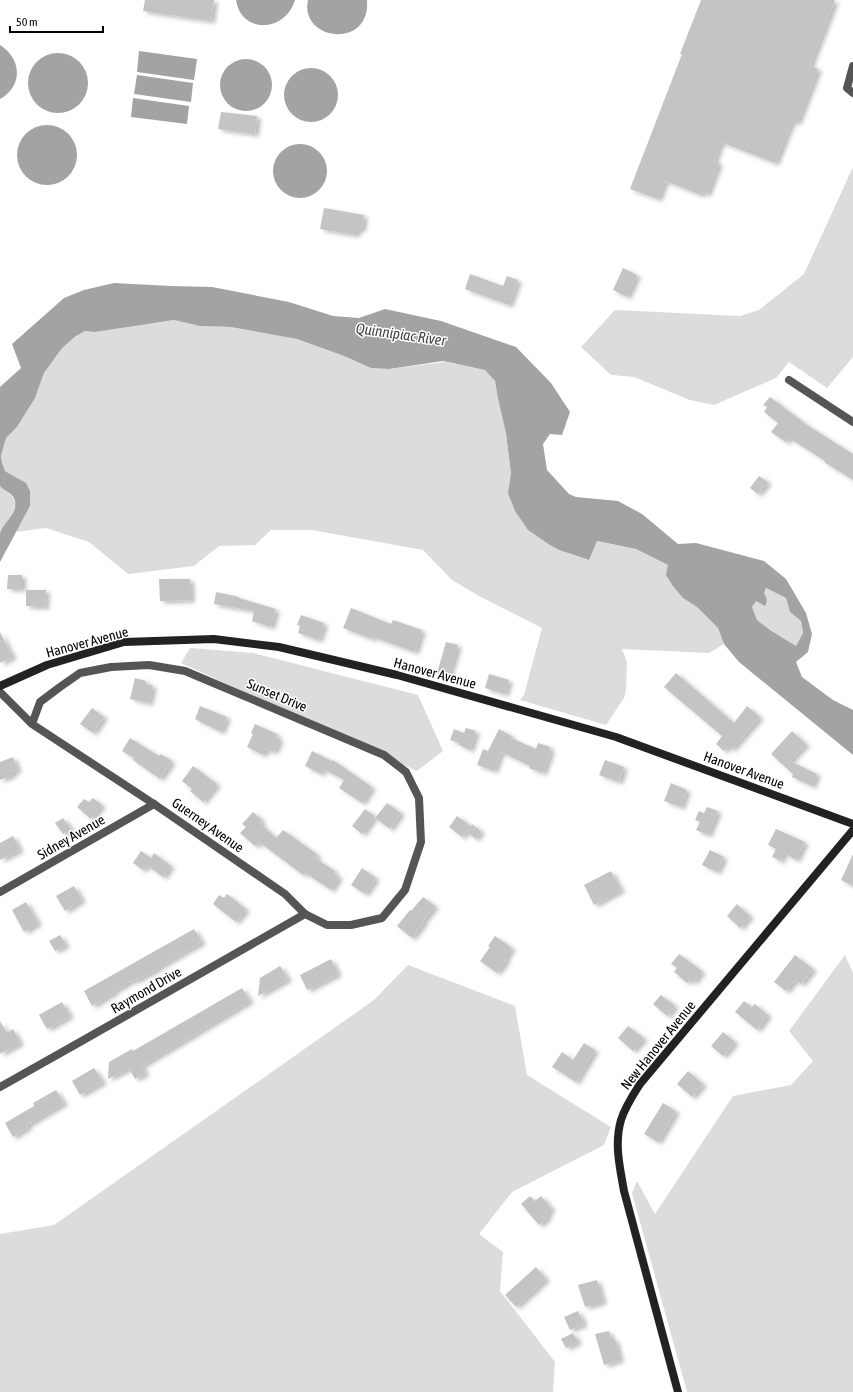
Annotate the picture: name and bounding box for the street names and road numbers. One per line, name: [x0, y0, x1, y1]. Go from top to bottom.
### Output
street label: Hanover Avenue: [44, 623, 130, 661]
street label: Hanover Avenue: [392, 654, 478, 692]
street label: Sunset Drive: [244, 675, 310, 715]
street label: Hanover Avenue: [701, 748, 787, 792]
street label: Guerney Avenue: [169, 794, 247, 856]
street label: Sidney Avenue: [34, 811, 108, 863]
street label: Raymond Drive: [108, 963, 184, 1017]
street label: New Hanover Avenue: [617, 997, 699, 1093]

